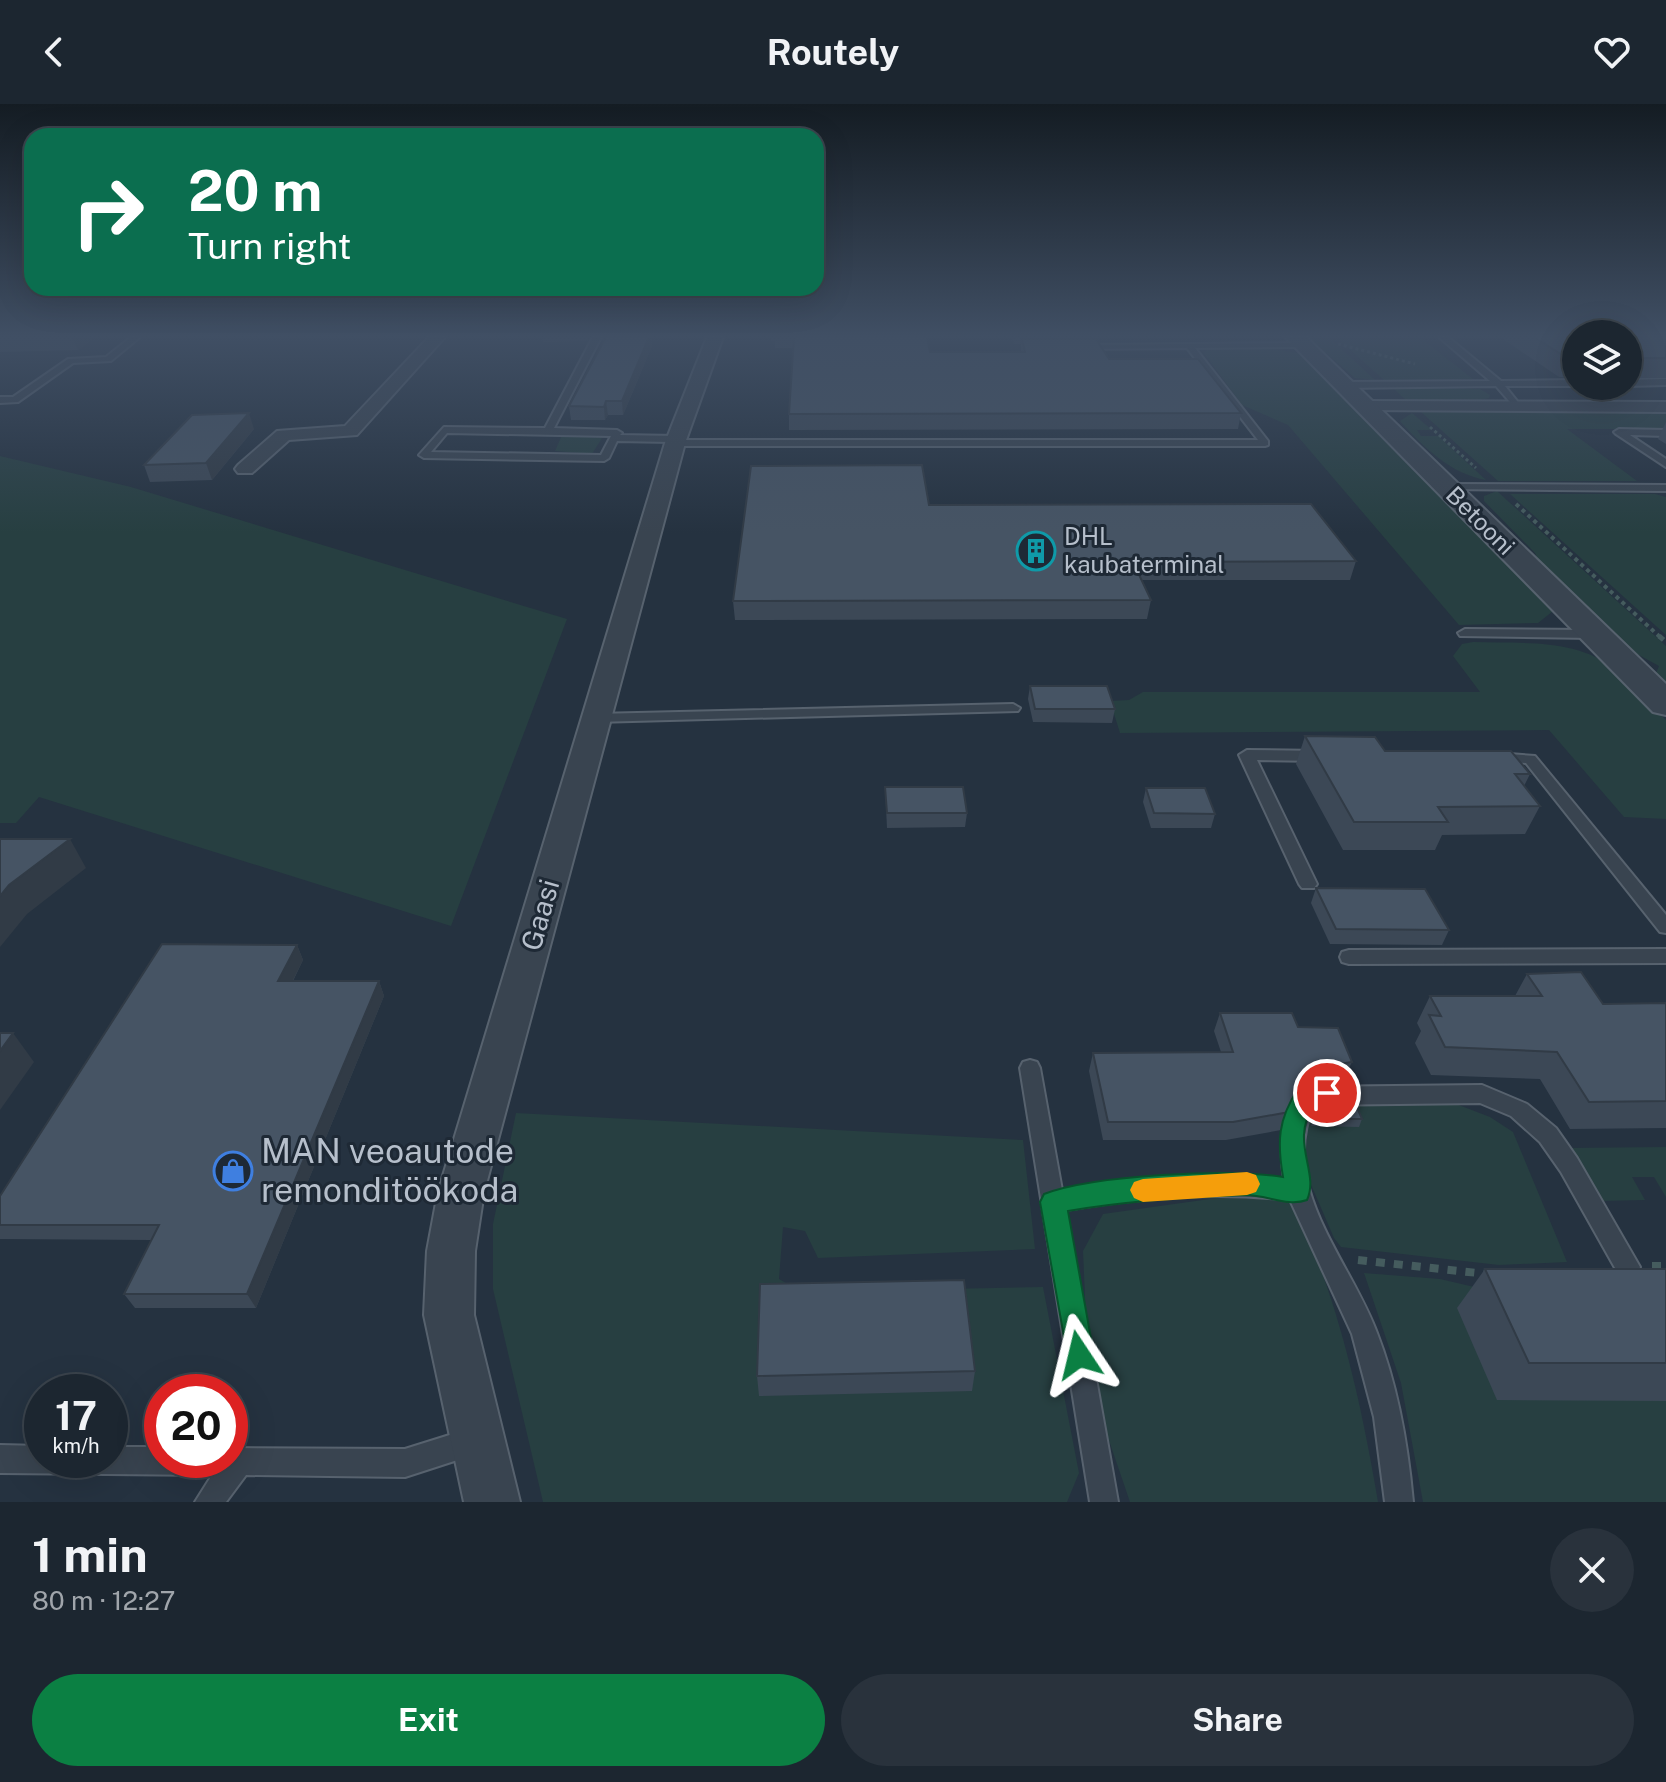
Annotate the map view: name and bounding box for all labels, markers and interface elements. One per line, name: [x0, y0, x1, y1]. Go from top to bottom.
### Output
icon: back: [32, 30, 76, 74]
icon: heart: [1590, 30, 1634, 74]
text: Routely: [767, 31, 899, 73]
text: 20 m: [188, 158, 322, 224]
icon: right: [56, 160, 160, 264]
text: Turn right: [188, 225, 351, 267]
map controls: [1562, 320, 1642, 400]
button: layers: [1562, 320, 1642, 400]
street label: Betooni: [1441, 480, 1521, 560]
place label: DHL kaubaterminal: [1064, 522, 1225, 578]
building icon: DHL kaubaterminal: [1015, 530, 1057, 572]
street label: Gaasi: [514, 876, 565, 954]
pin: [1293, 1059, 1361, 1127]
icon: arrive: [1305, 1071, 1349, 1115]
place label: MAN veoautode remonditöökoda: [261, 1131, 518, 1210]
shop icon: MAN veoautode remonditöökoda: [212, 1150, 254, 1192]
position arrow: [1037, 1313, 1121, 1397]
speed limit sign: 20: [144, 1374, 248, 1478]
text: 17: [55, 1392, 97, 1439]
text: km/h: [52, 1434, 100, 1458]
text: 1 min: [32, 1526, 148, 1583]
button: close: [1550, 1528, 1634, 1612]
text: 80 m · 12:27: [32, 1585, 175, 1616]
button: Exit: [32, 1674, 825, 1766]
button: Share: [841, 1674, 1634, 1766]

